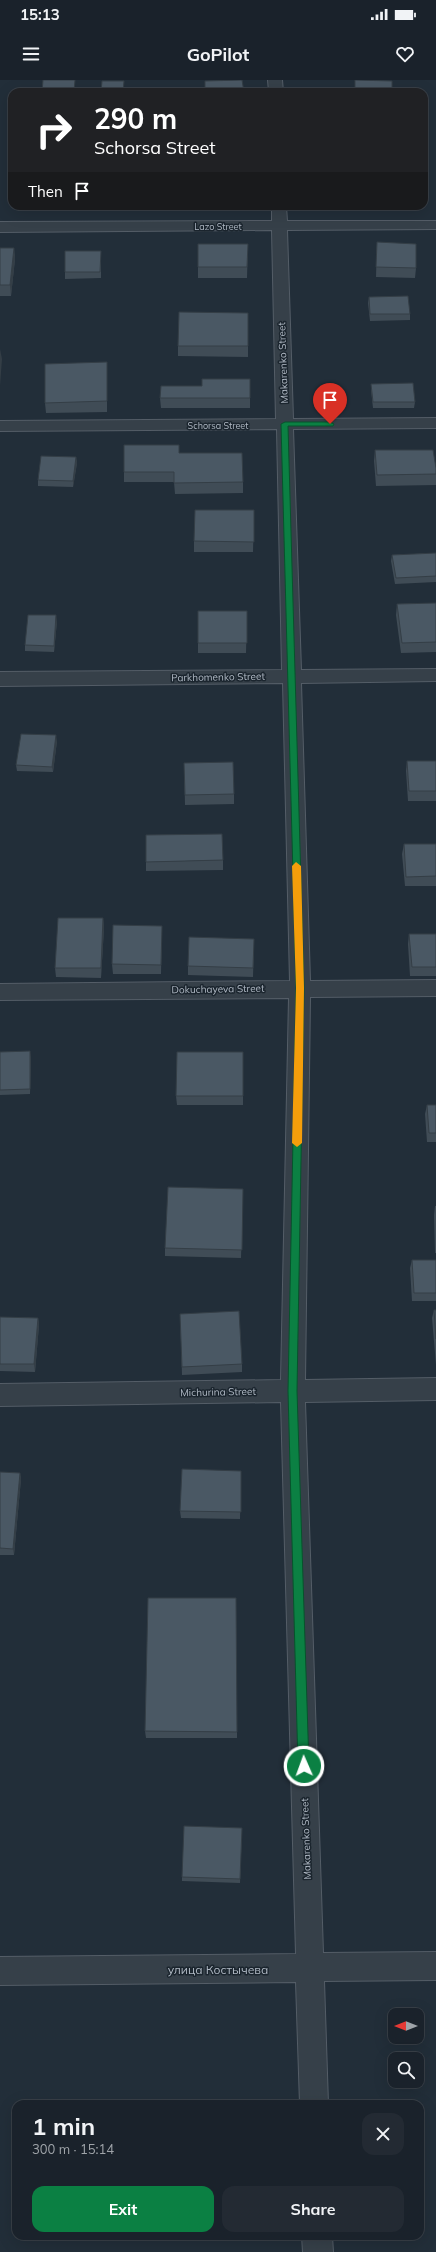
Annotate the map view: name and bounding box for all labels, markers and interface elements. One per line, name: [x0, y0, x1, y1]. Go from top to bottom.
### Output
text: 15:13: [20, 5, 60, 24]
icon: menu: [20, 43, 42, 65]
text: GoPilot: [187, 43, 249, 66]
icon: heart: [394, 43, 416, 65]
text: 290 m: [94, 101, 177, 136]
icon: right: [28, 104, 80, 156]
text: Schorsa Street: [94, 136, 216, 159]
icon: arrive: [71, 180, 93, 202]
text: Then: [28, 182, 63, 201]
street label: Lazo Street: [194, 221, 242, 232]
street label: Makarenko Street: [275, 322, 291, 404]
pin: [313, 383, 347, 424]
icon: arrive: [319, 389, 341, 411]
street label: Schorsa Street: [188, 420, 248, 431]
street label: Parkhomenko Street: [171, 670, 265, 684]
street label: Dokuchayeva Street: [171, 982, 265, 996]
street label: Michurina Street: [180, 1385, 256, 1399]
position arrow: [283, 1745, 325, 1787]
street label: Makarenko Street: [298, 1798, 314, 1880]
street label: улица Костычева: [168, 1962, 268, 1977]
north arrow: [388, 2008, 424, 2044]
map controls: [388, 2008, 424, 2088]
button: search: [388, 2052, 424, 2088]
text: 1 min: [32, 2111, 95, 2141]
button: close: [362, 2113, 404, 2155]
text: 300 m · 15:14: [32, 2141, 114, 2157]
button: Exit: [32, 2186, 214, 2232]
button: Share: [222, 2186, 404, 2232]

